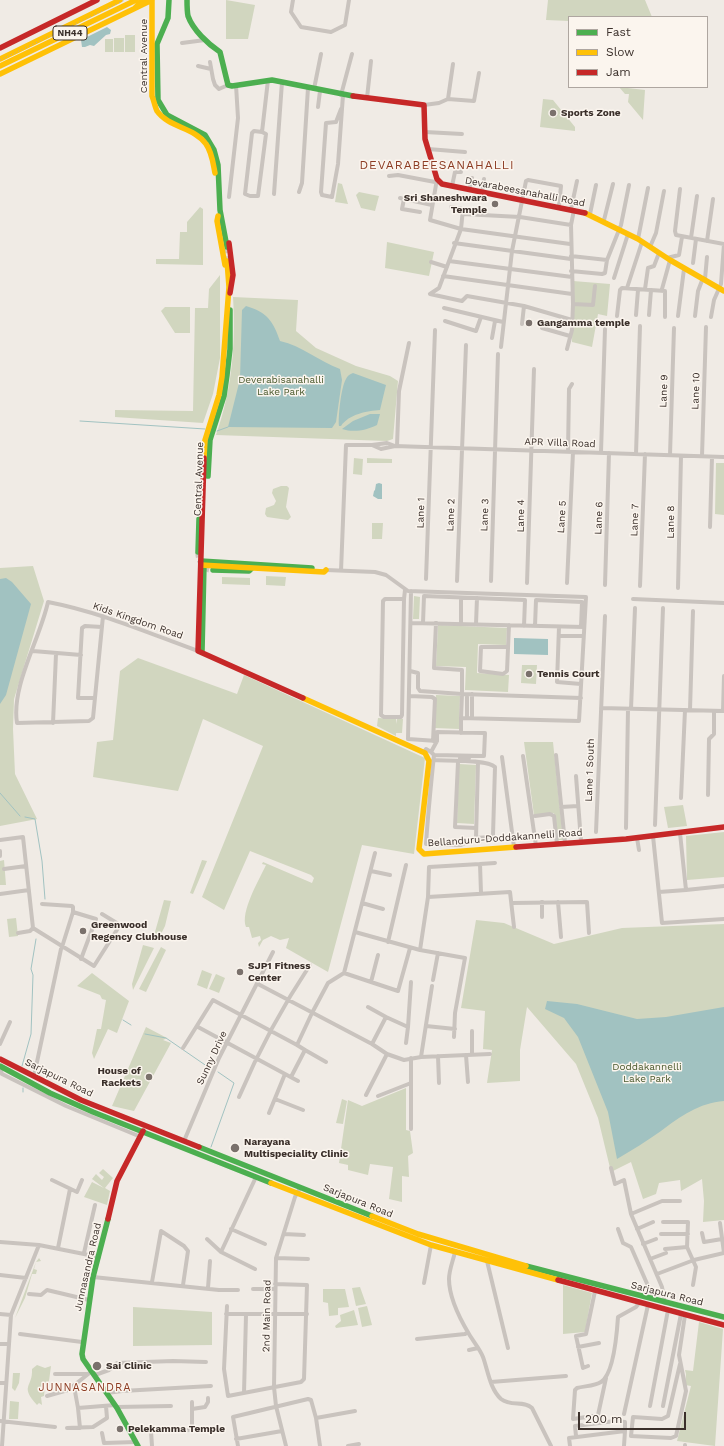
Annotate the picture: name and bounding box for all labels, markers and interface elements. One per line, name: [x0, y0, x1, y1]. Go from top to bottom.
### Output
legend: [568, 16, 708, 88]
street label: Central Avenue: [138, 19, 150, 93]
text: Fast: [606, 25, 631, 39]
road number: NH44: [53, 26, 87, 40]
text: Slow: [606, 45, 634, 59]
text: Jam: [606, 65, 631, 79]
place label: Sports Zone: [561, 107, 621, 119]
marker: Sports Zone: [548, 108, 558, 118]
district label: DEVARABEESANAHALLI: [359, 158, 515, 172]
street label: Devarabeesanahalli Road: [464, 174, 586, 210]
place label: Sri Shaneshwara Temple: [404, 192, 487, 216]
marker: Sri Shaneshwara Temple: [490, 199, 500, 209]
place label: Gangamma temple: [537, 317, 630, 329]
marker: Gangamma temple: [524, 318, 534, 328]
street label: Lane 10: [689, 372, 703, 410]
park label: Deverabisanahalli Lake Park: [238, 374, 324, 398]
street label: Lane 9: [657, 374, 671, 408]
street label: APR Villa Road: [524, 436, 596, 450]
street label: Central Avenue: [192, 442, 206, 516]
street label: Lane 1: [414, 497, 428, 529]
street label: Lane 2: [444, 498, 458, 532]
street label: Lane 3: [478, 498, 492, 532]
street label: Lane 4: [515, 499, 527, 533]
street label: Lane 5: [555, 500, 569, 534]
street label: Lane 6: [592, 501, 606, 535]
street label: Lane 7: [628, 503, 642, 537]
street label: Lane 8: [665, 505, 677, 539]
street label: Kids Kingdom Road: [91, 600, 185, 642]
place label: Tennis Court: [537, 668, 599, 680]
marker: Tennis Court: [524, 669, 534, 679]
street label: Lane 1 South: [583, 738, 597, 802]
street label: Bellanduru-Doddakannelli Road: [427, 827, 583, 849]
place label: Greenwood Regency Clubhouse: [91, 919, 187, 942]
marker: Greenwood Regency Clubhouse: [78, 926, 88, 936]
place label: SJP1 Fitness Center: [248, 960, 311, 984]
marker: SJP1 Fitness Center: [235, 967, 245, 977]
street label: Sunny Drive: [194, 1029, 230, 1087]
street label: Sarjapura Road: [23, 1056, 95, 1100]
park label: Doddakannelli Lake Park: [612, 1061, 682, 1084]
place label: House of Rackets: [97, 1065, 141, 1088]
marker: House of Rackets: [144, 1072, 154, 1082]
place label: Narayana Multispeciality Clinic: [244, 1136, 348, 1160]
marker: Narayana Multispeciality Clinic: [229, 1142, 241, 1154]
street label: Sarjapura Road: [321, 1182, 395, 1220]
street label: Junnasandra Road: [72, 1222, 104, 1312]
street label: Sarjapura Road: [630, 1279, 704, 1309]
street label: 2nd Main Road: [260, 1280, 274, 1352]
marker: Sai Clinic: [91, 1360, 103, 1372]
place label: Sai Clinic: [106, 1360, 152, 1372]
district label: JUNNASANDRA: [38, 1381, 132, 1395]
scale bar: [580, 1404, 688, 1430]
text: 200 m: [585, 1412, 622, 1426]
place label: Pelekamma Temple: [128, 1423, 225, 1435]
marker: Pelekamma Temple: [115, 1424, 125, 1434]

